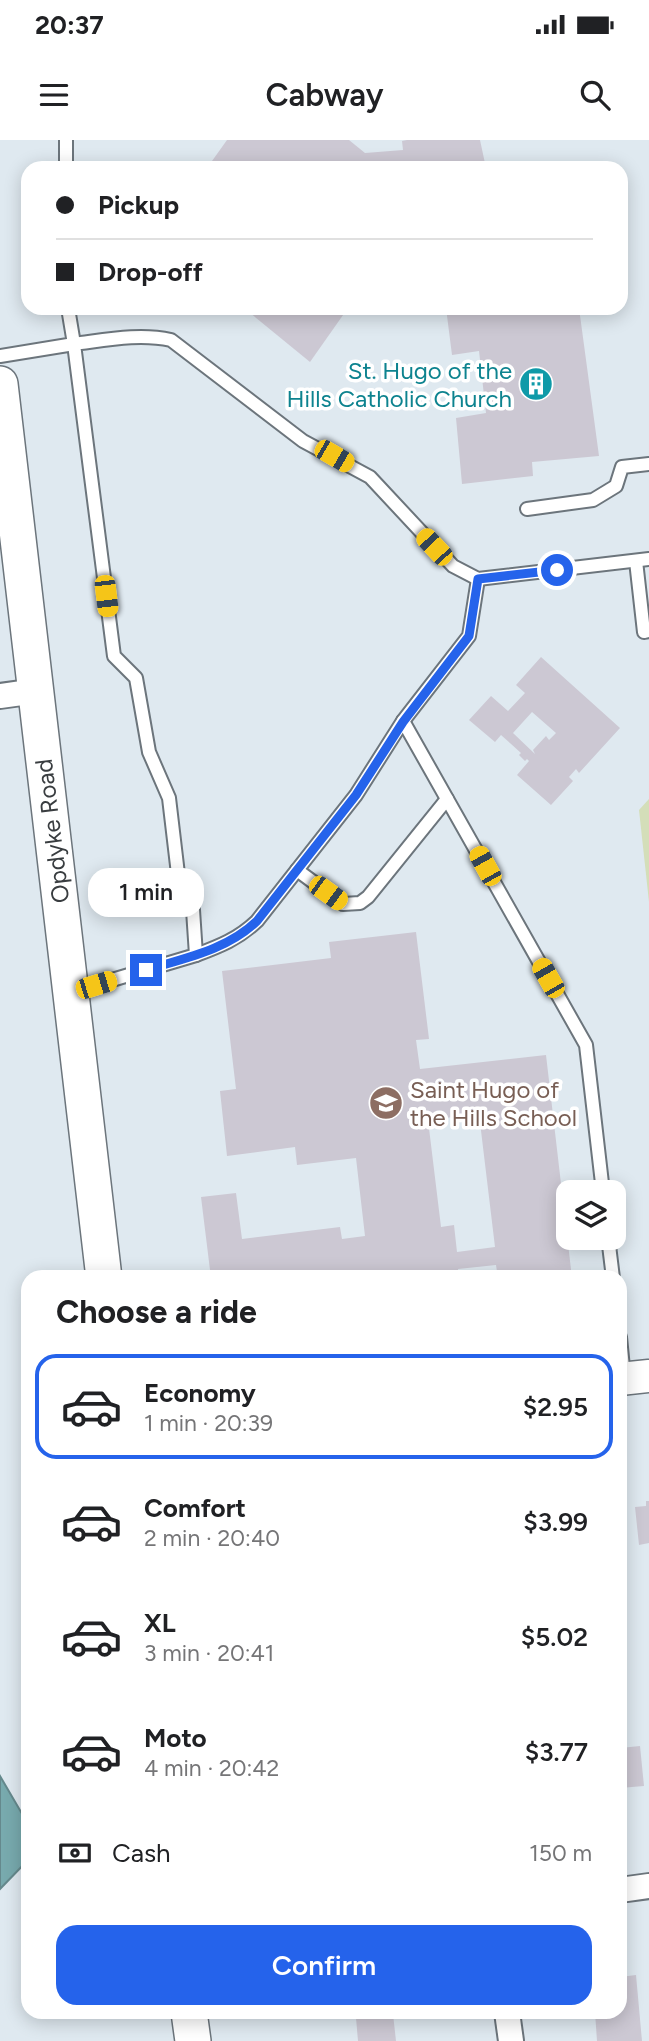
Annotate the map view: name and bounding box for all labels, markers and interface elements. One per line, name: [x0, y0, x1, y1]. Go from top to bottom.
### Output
text: 20:37: [35, 9, 104, 41]
icon: menu: [35, 76, 73, 114]
text: Cabway: [265, 76, 384, 114]
icon: search: [576, 76, 614, 114]
text: Pickup: [98, 189, 179, 221]
text: Drop-off: [98, 256, 203, 288]
place label: St. Hugo of the Hills Catholic Church: [286, 356, 512, 413]
building icon: St. Hugo of the Hills Catholic Church: [517, 365, 555, 403]
car: [311, 436, 358, 476]
car: [412, 524, 457, 570]
route start: [541, 554, 573, 586]
car: [94, 574, 119, 618]
street label: Opdyke Road: [29, 757, 75, 905]
car: [466, 843, 505, 889]
callout: 1 min: [88, 868, 204, 918]
car: [305, 872, 352, 914]
text: 1 min: [119, 878, 173, 906]
route end: [130, 954, 162, 986]
car: [529, 955, 568, 1001]
car: [73, 969, 120, 1001]
place label: Saint Hugo of the Hills School: [410, 1075, 577, 1132]
school or university icon: Saint Hugo of the Hills School: [367, 1084, 405, 1122]
map controls: [556, 1180, 626, 1250]
button: layers: [556, 1180, 626, 1250]
text: Choose a ride: [56, 1293, 257, 1331]
icon: car: [60, 1375, 123, 1438]
text: Economy: [144, 1377, 256, 1409]
text: $2.95: [523, 1391, 588, 1423]
text: 1 min · 20:39: [144, 1409, 273, 1437]
icon: car: [60, 1490, 123, 1553]
text: Comfort: [144, 1492, 246, 1524]
text: $3.99: [523, 1506, 588, 1538]
text: 2 min · 20:40: [144, 1524, 280, 1552]
icon: car: [60, 1605, 123, 1668]
text: XL: [144, 1607, 176, 1639]
text: $5.02: [521, 1621, 588, 1653]
text: 3 min · 20:41: [144, 1639, 274, 1667]
icon: car: [60, 1720, 123, 1783]
text: Moto: [144, 1722, 207, 1754]
text: $3.77: [525, 1736, 588, 1768]
text: 4 min · 20:42: [144, 1754, 279, 1782]
icon: cash: [56, 1834, 94, 1872]
text: Cash: [112, 1837, 171, 1869]
text: 150 m: [529, 1839, 592, 1867]
button: Confirm: [56, 1925, 592, 2005]

